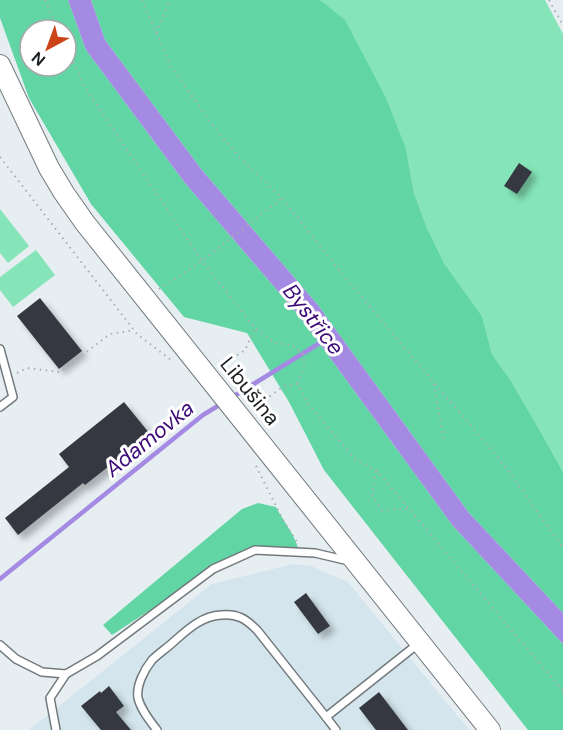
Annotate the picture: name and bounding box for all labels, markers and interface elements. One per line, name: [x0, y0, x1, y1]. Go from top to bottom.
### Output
north arrow: [18, 18, 78, 78]
text: N: [27, 47, 50, 71]
water label: Bystřice: [277, 278, 351, 361]
street label: Libušina: [214, 351, 286, 431]
water label: Adamovka: [98, 394, 200, 484]

